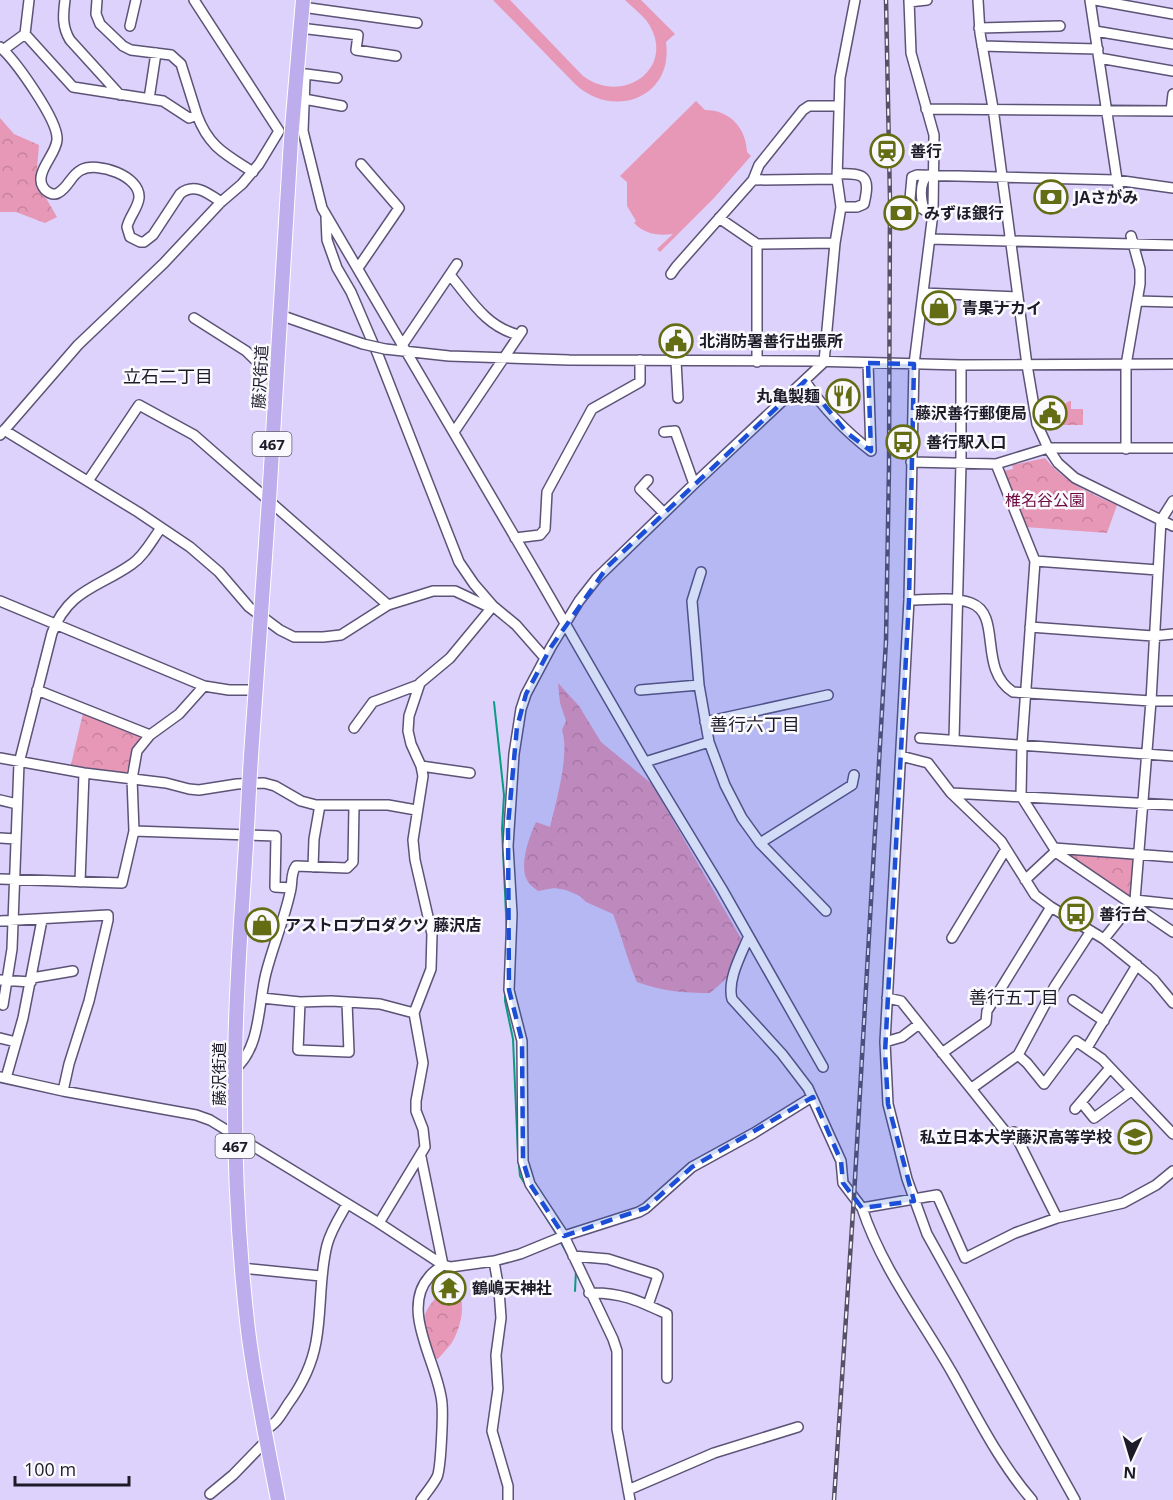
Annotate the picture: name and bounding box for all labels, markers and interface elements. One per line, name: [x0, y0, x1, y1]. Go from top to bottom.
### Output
station icon: 善行: [869, 133, 905, 169]
place label: 善行: [910, 140, 942, 162]
bank icon: JAさがみ: [1033, 179, 1069, 215]
place label: JAさがみ: [1072, 186, 1138, 208]
bank icon: みずほ銀行: [883, 195, 919, 231]
place label: みずほ銀行: [924, 202, 1004, 224]
shop icon: 青果ナカイ: [921, 290, 957, 326]
place label: 青果ナカイ: [962, 297, 1042, 319]
public building icon: 北消防署善行出張所: [658, 323, 694, 359]
place label: 北消防署善行出張所: [699, 330, 843, 352]
street label: 藤沢街道: [247, 344, 273, 410]
district label: 立石二丁目: [123, 364, 213, 388]
restaurant icon: 丸亀製麺: [825, 378, 861, 414]
place label: 丸亀製麺: [756, 385, 820, 407]
public building icon: 藤沢善行郵便局: [1032, 395, 1068, 431]
place label: 藤沢善行郵便局: [915, 402, 1027, 424]
bus stop icon: 善行駅入口: [885, 424, 921, 460]
place label: 善行駅入口: [926, 431, 1006, 453]
road number: 467: [252, 432, 292, 456]
park label: 椎名谷公園: [1005, 489, 1085, 511]
district label: 善行六丁目: [710, 712, 800, 736]
bus stop icon: 善行台: [1058, 896, 1094, 932]
place label: 善行台: [1099, 903, 1147, 925]
shop icon: アストロプロダクツ 藤沢店: [244, 907, 280, 943]
place label: アストロプロダクツ 藤沢店: [285, 914, 481, 936]
district label: 善行五丁目: [969, 985, 1059, 1009]
street label: 藤沢街道: [208, 1042, 230, 1106]
school or university icon: 私立日本大学藤沢高等学校: [1117, 1119, 1153, 1155]
place label: 私立日本大学藤沢高等学校: [920, 1126, 1112, 1148]
road number: 467: [216, 1134, 254, 1158]
temple icon: 鶴嶋天神社: [431, 1270, 467, 1306]
place label: 鶴嶋天神社: [472, 1277, 552, 1299]
north arrow: [1101, 1428, 1161, 1488]
scale bar: [15, 1449, 129, 1487]
text: 100 m: [24, 1457, 76, 1481]
text: N: [1123, 1462, 1137, 1484]

